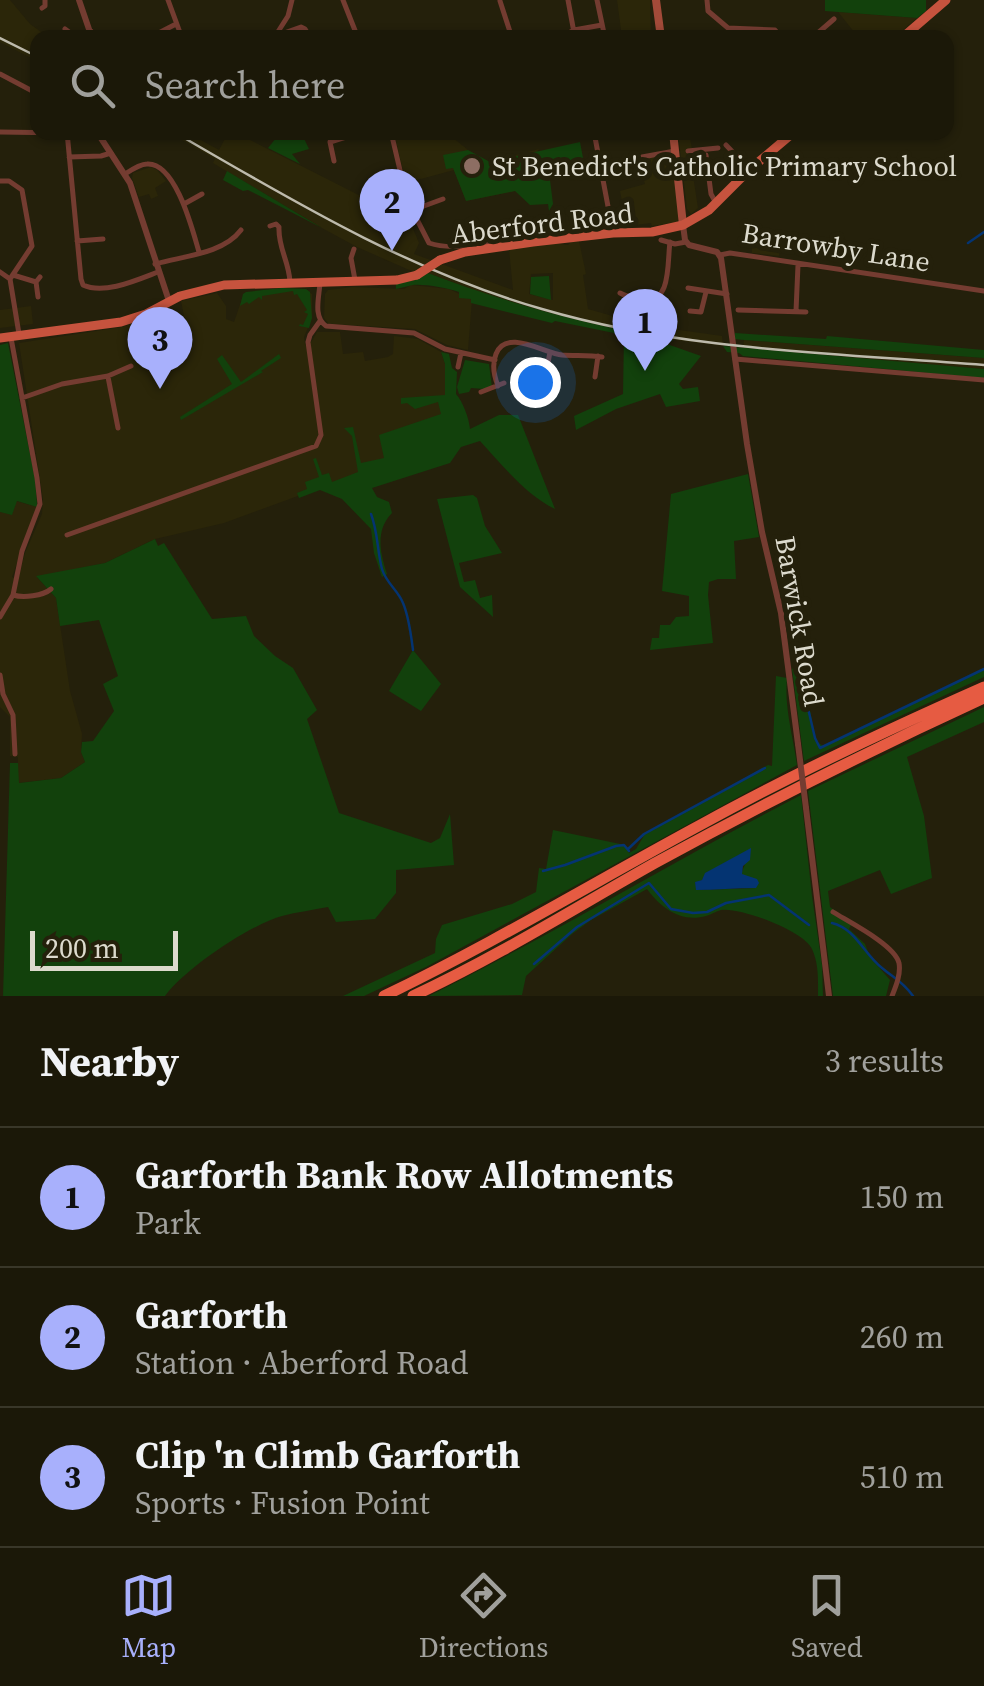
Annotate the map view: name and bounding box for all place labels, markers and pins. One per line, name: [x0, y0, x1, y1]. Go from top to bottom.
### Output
place label: St Benedict's Catholic Primary School: [492, 147, 957, 185]
marker: St Benedict's Catholic Primary School: [461, 155, 483, 177]
pin: 2: [360, 168, 424, 251]
pin: 1: [612, 288, 678, 371]
pin: 3: [128, 306, 192, 389]

